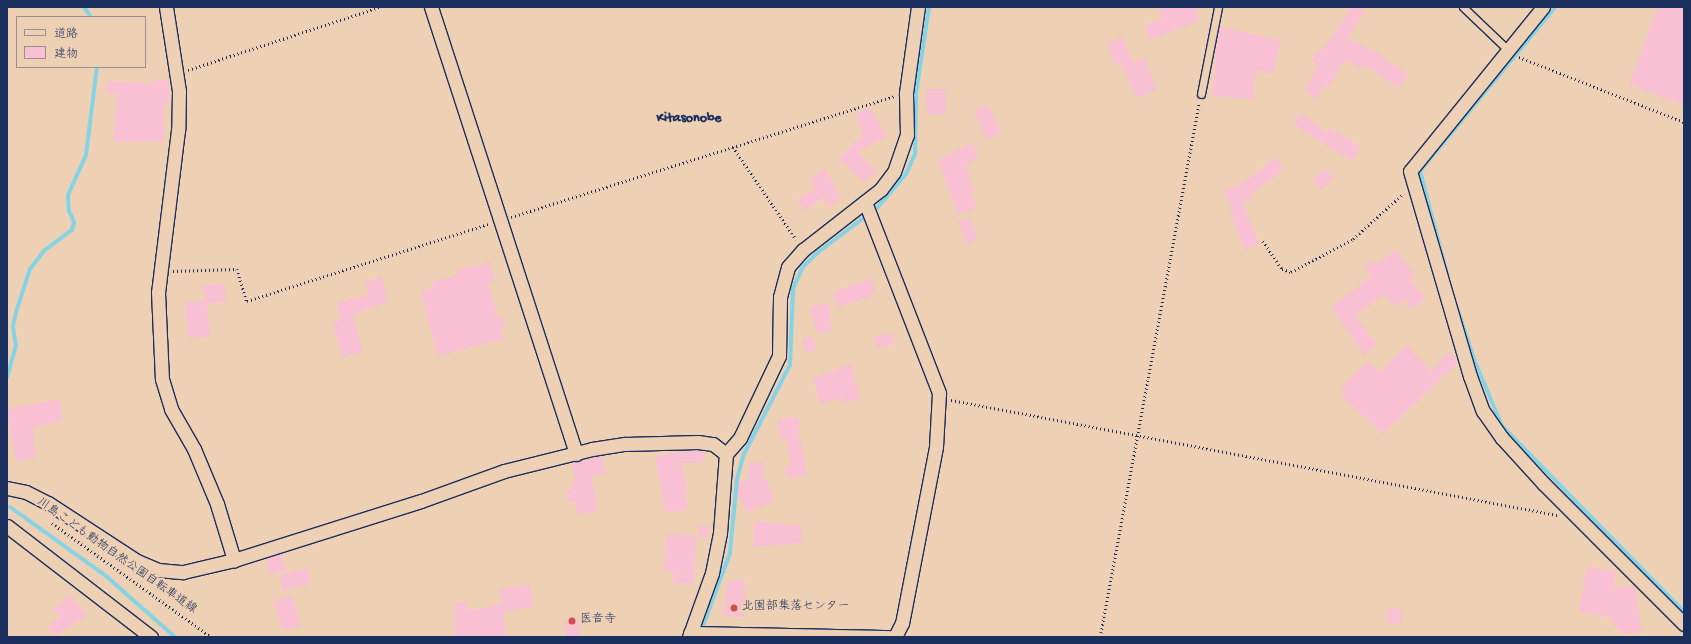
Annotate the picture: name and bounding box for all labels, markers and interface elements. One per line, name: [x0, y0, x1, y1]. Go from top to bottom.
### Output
legend: [16, 16, 146, 68]
text: 道路: [54, 28, 78, 42]
text: 建物: [54, 48, 78, 62]
district label: Kitasonobe: [656, 111, 722, 127]
street label: 川島こども動物自然公園自転車道線: [33, 496, 199, 618]
place label: 北園部集落センター: [742, 601, 850, 615]
marker: 北園部集落センター: [729, 603, 739, 613]
place label: 医音寺: [580, 614, 616, 628]
marker: 医音寺: [567, 616, 577, 626]

